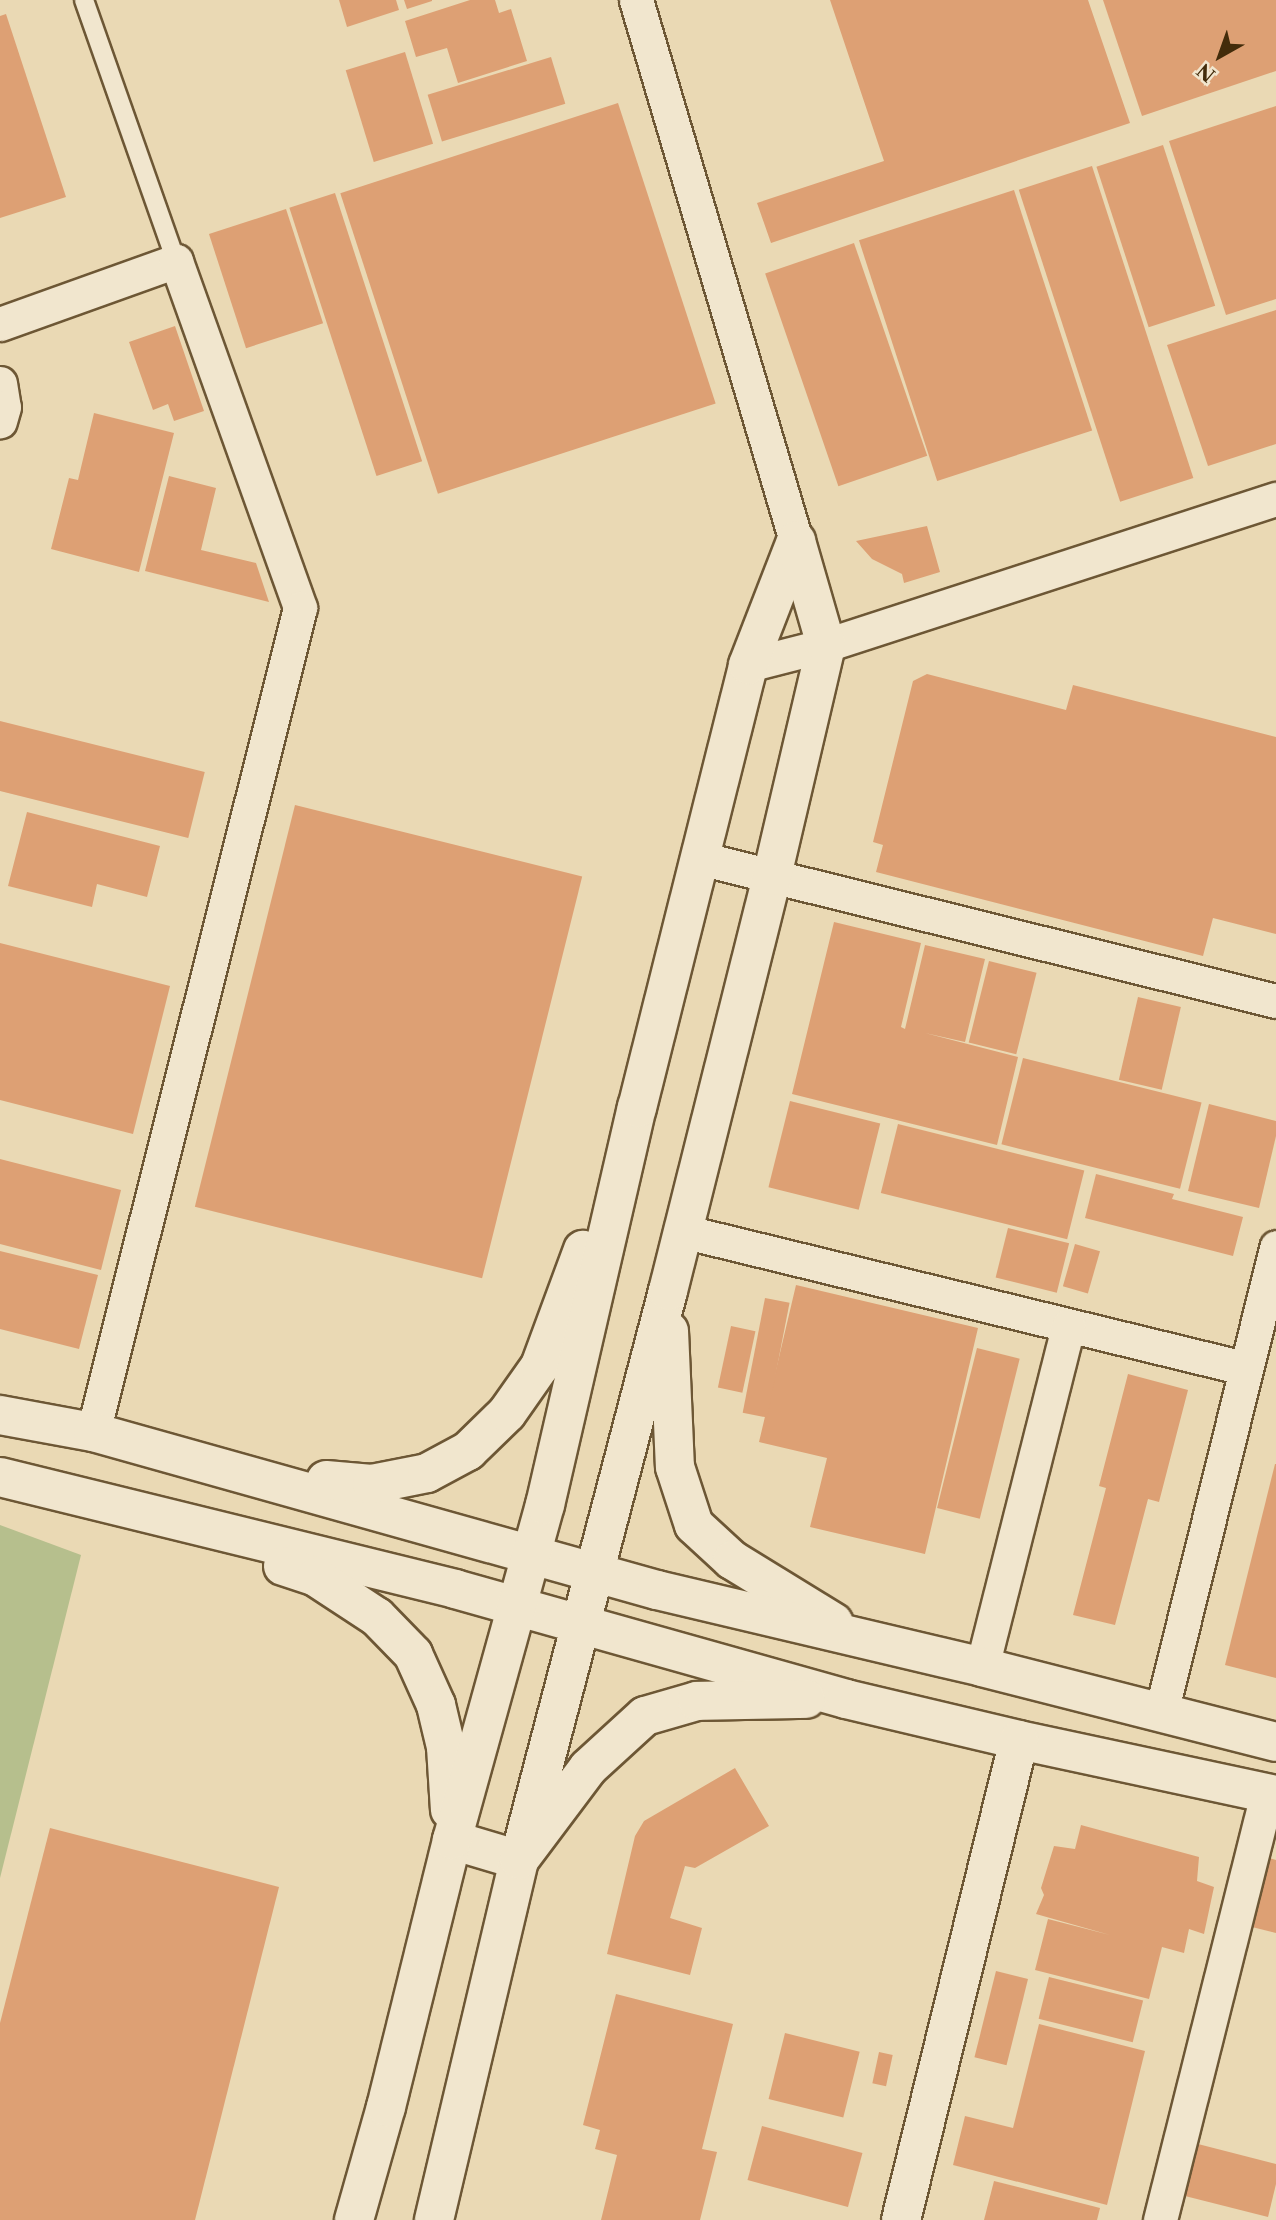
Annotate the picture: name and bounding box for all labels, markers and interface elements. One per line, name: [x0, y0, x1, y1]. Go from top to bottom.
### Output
north arrow: [1185, 21, 1255, 91]
text: N: [1192, 58, 1220, 87]

